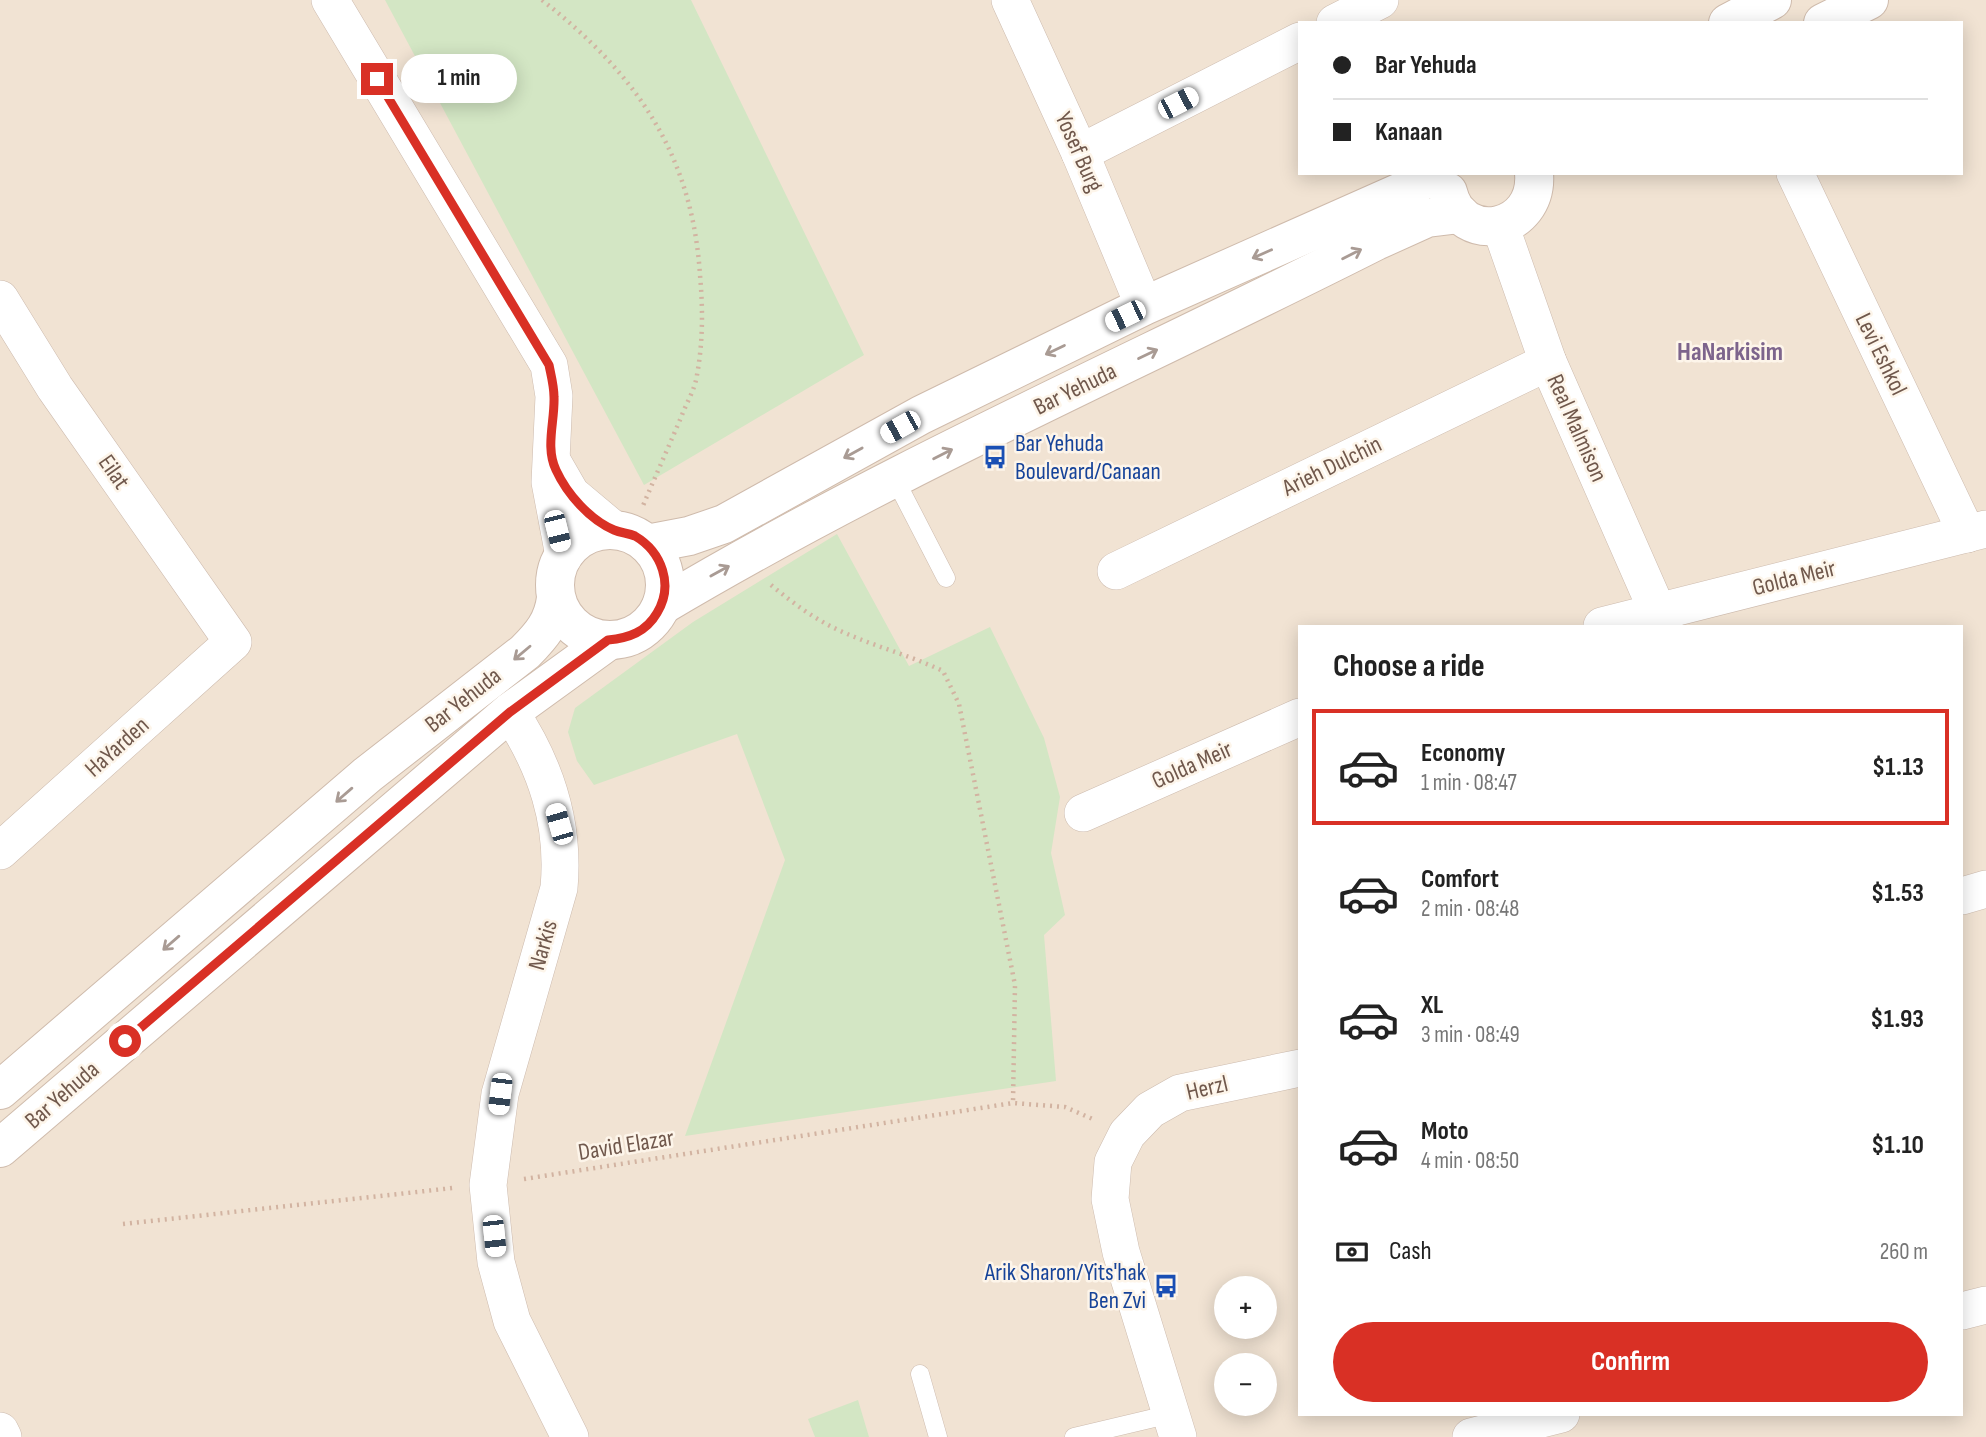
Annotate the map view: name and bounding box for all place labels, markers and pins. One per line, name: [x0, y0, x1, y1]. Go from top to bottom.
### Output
place label: Bar Yehuda Boulevard/Canaan: [1015, 429, 1161, 486]
bus stop icon: Bar Yehuda Boulevard/Canaan: [981, 443, 1009, 471]
place label: Arik Sharon/Yits'hak Ben Zvi: [984, 1258, 1146, 1315]
bus stop icon: Arik Sharon/Yits'hak Ben Zvi: [1152, 1272, 1180, 1300]

